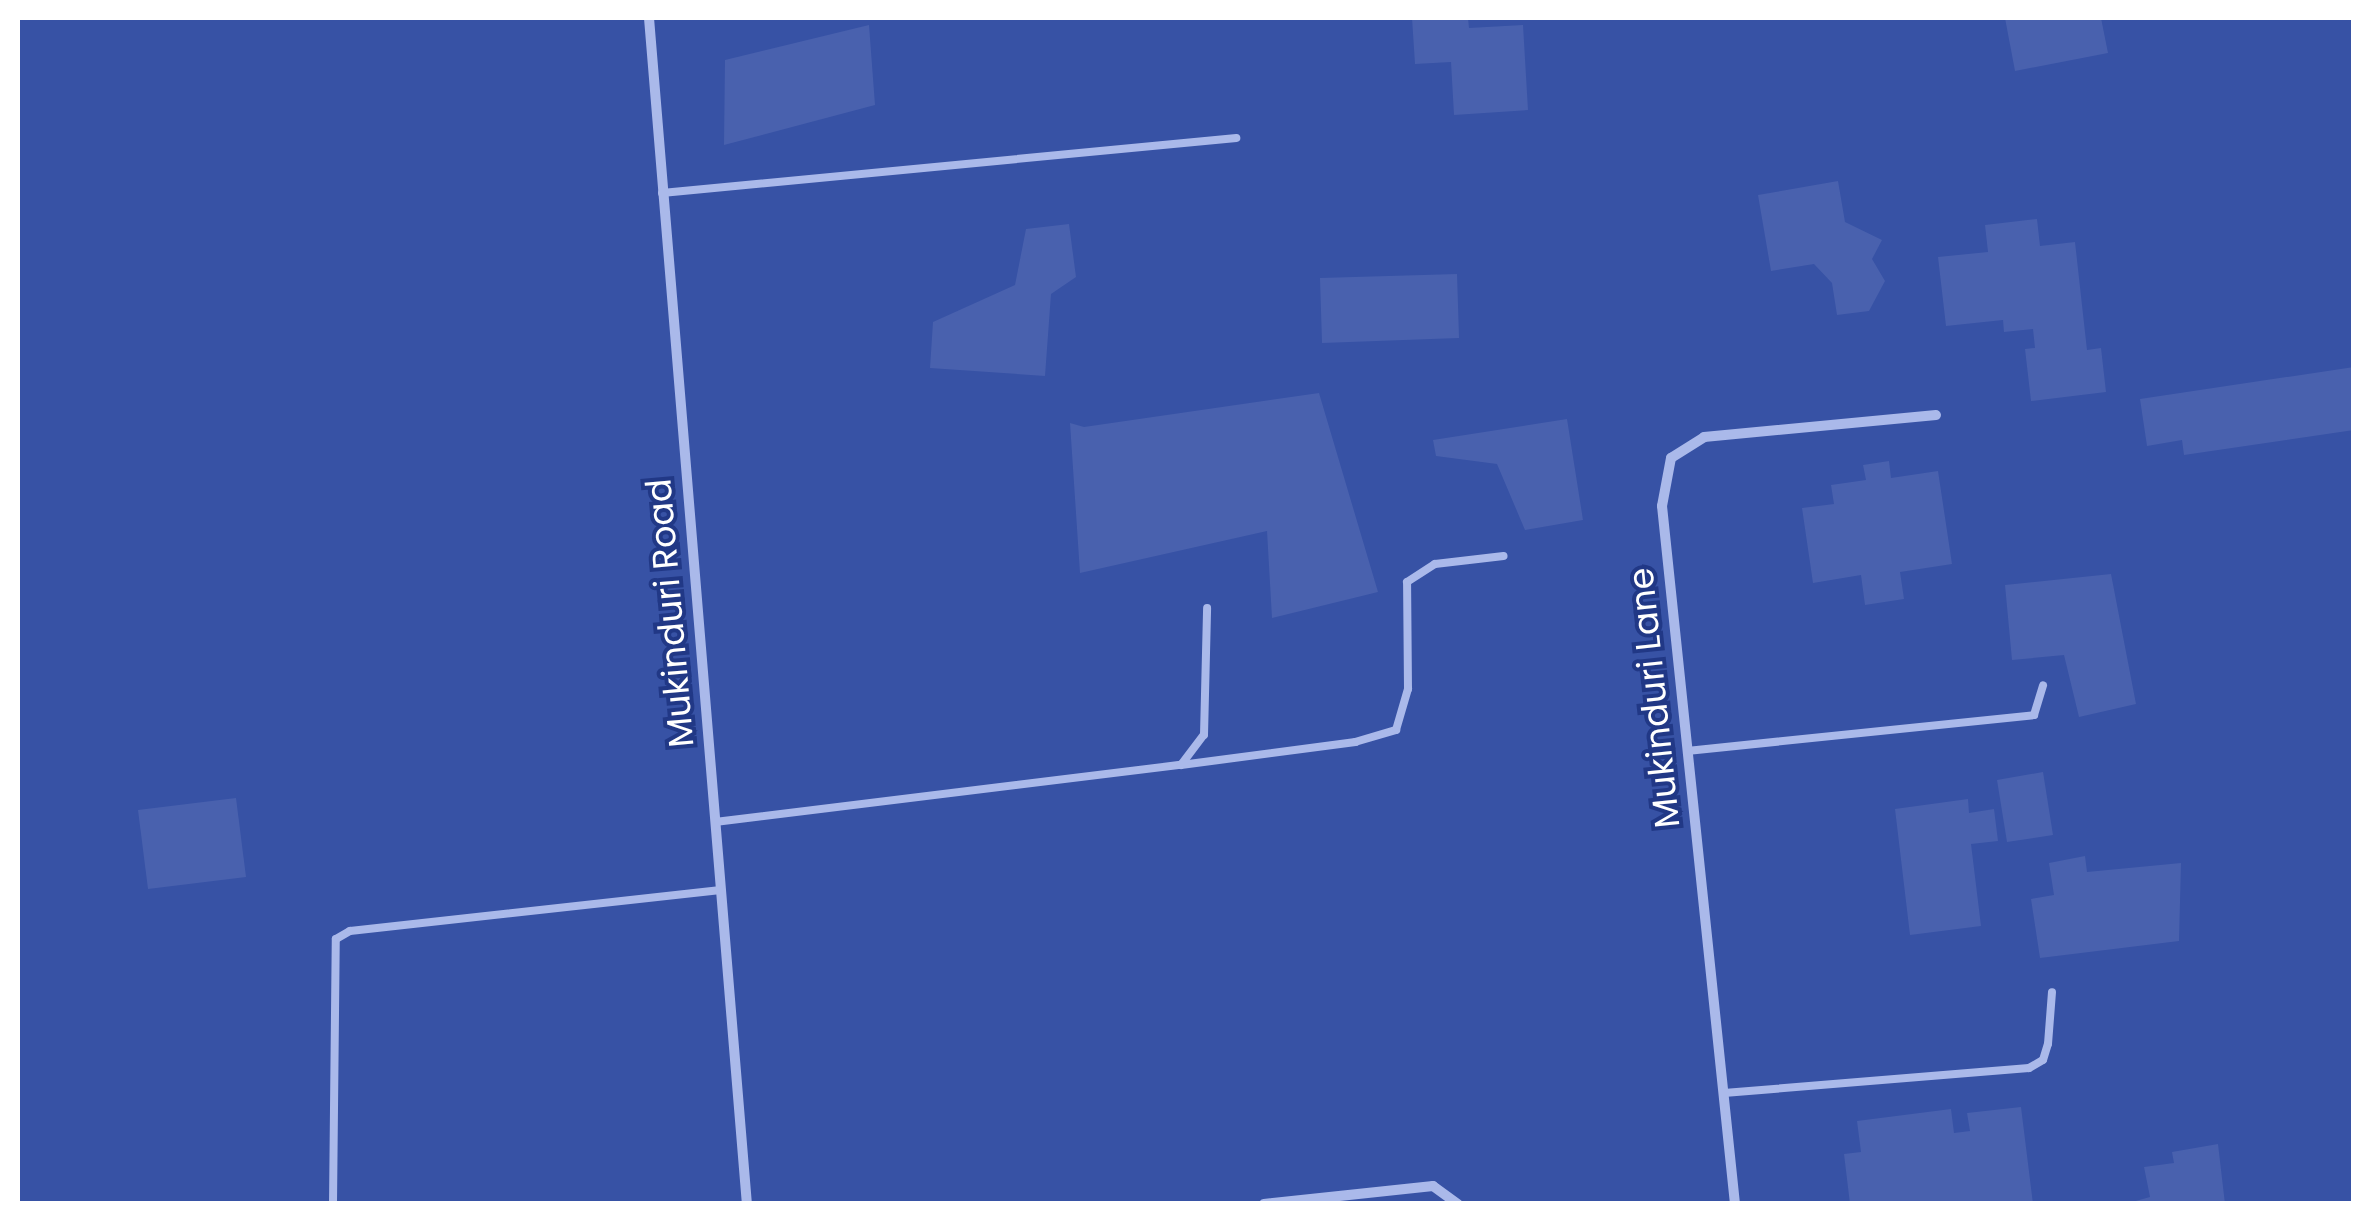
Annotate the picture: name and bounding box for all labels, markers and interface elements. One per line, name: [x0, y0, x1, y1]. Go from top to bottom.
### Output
street label: Mukinduri Road: [637, 477, 703, 749]
street label: Mukinduri Lane: [1619, 566, 1689, 830]

